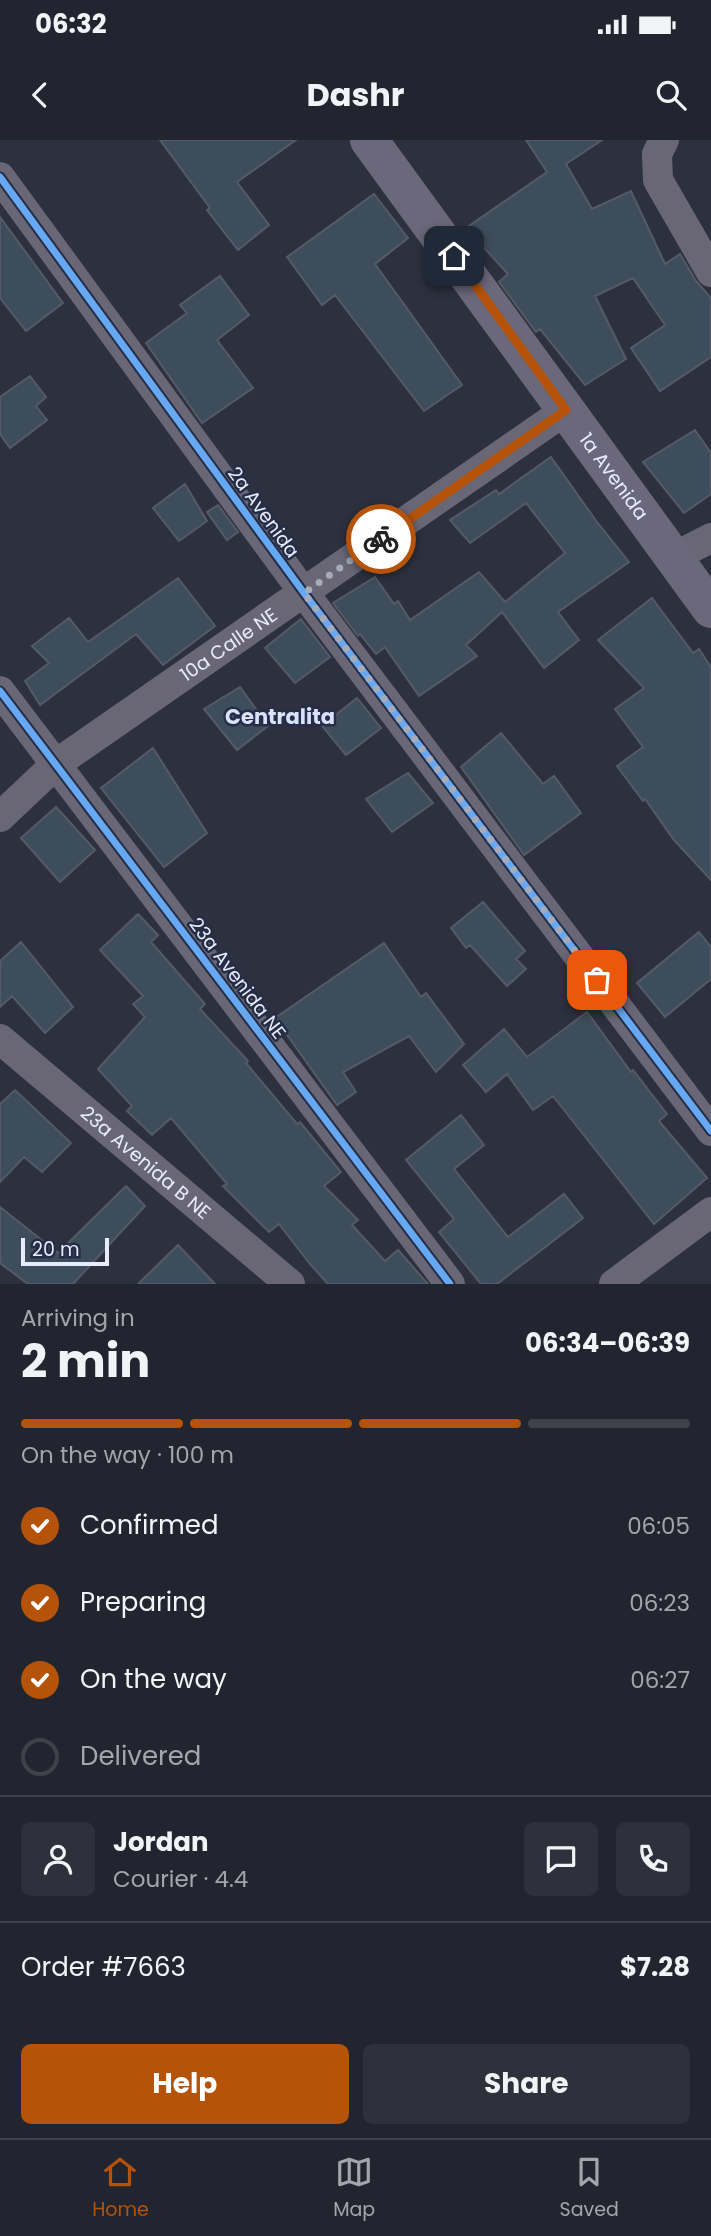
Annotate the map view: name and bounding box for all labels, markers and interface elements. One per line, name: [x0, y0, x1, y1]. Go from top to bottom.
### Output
text: 06:32: [35, 6, 106, 42]
text: Dashr: [306, 72, 405, 117]
icon: back: [21, 76, 59, 114]
icon: search: [652, 76, 690, 114]
pin: [424, 226, 484, 286]
icon: home: [435, 237, 473, 275]
street label: 1a Avenida: [573, 427, 655, 526]
street label: 2a Avenida: [221, 461, 306, 563]
courier: [346, 504, 416, 574]
icon: bike: [362, 520, 400, 558]
street label: 10a Calle NE: [175, 601, 283, 688]
district label: Centralita: [225, 702, 335, 731]
street label: 23a Avenida NE: [183, 912, 292, 1045]
pin: [567, 950, 627, 1010]
icon: bag: [578, 961, 616, 999]
street label: 23a Avenida B NE: [75, 1100, 216, 1226]
scale bar: [21, 1235, 108, 1267]
text: 20 m: [32, 1236, 80, 1263]
text: Arriving in: [21, 1302, 135, 1334]
text: 06:34–06:39: [525, 1325, 690, 1361]
text: 2 min: [21, 1329, 150, 1393]
text: On the way · 100 m: [21, 1439, 234, 1471]
icon: check: [21, 1507, 59, 1545]
text: Confirmed: [80, 1507, 218, 1543]
text: 06:05: [627, 1510, 690, 1542]
icon: check: [21, 1584, 59, 1622]
text: Preparing: [80, 1584, 206, 1620]
text: 06:23: [629, 1587, 690, 1619]
icon: check: [21, 1661, 59, 1699]
text: On the way: [80, 1661, 227, 1697]
text: 06:27: [630, 1664, 690, 1696]
text: Delivered: [80, 1738, 201, 1774]
button: person: [21, 1822, 95, 1896]
button: chat: [524, 1822, 598, 1896]
button: phone: [616, 1822, 690, 1896]
text: Jordan: [113, 1824, 209, 1860]
text: Courier · 4.4: [113, 1863, 248, 1895]
text: Order #7663: [21, 1949, 186, 1985]
text: $7.28: [620, 1949, 690, 1985]
button: Help: [21, 2044, 349, 2124]
button: Share: [363, 2044, 690, 2124]
tab: Home: [92, 2153, 149, 2224]
tab: Map: [333, 2153, 375, 2224]
tab: Saved: [560, 2153, 619, 2224]

